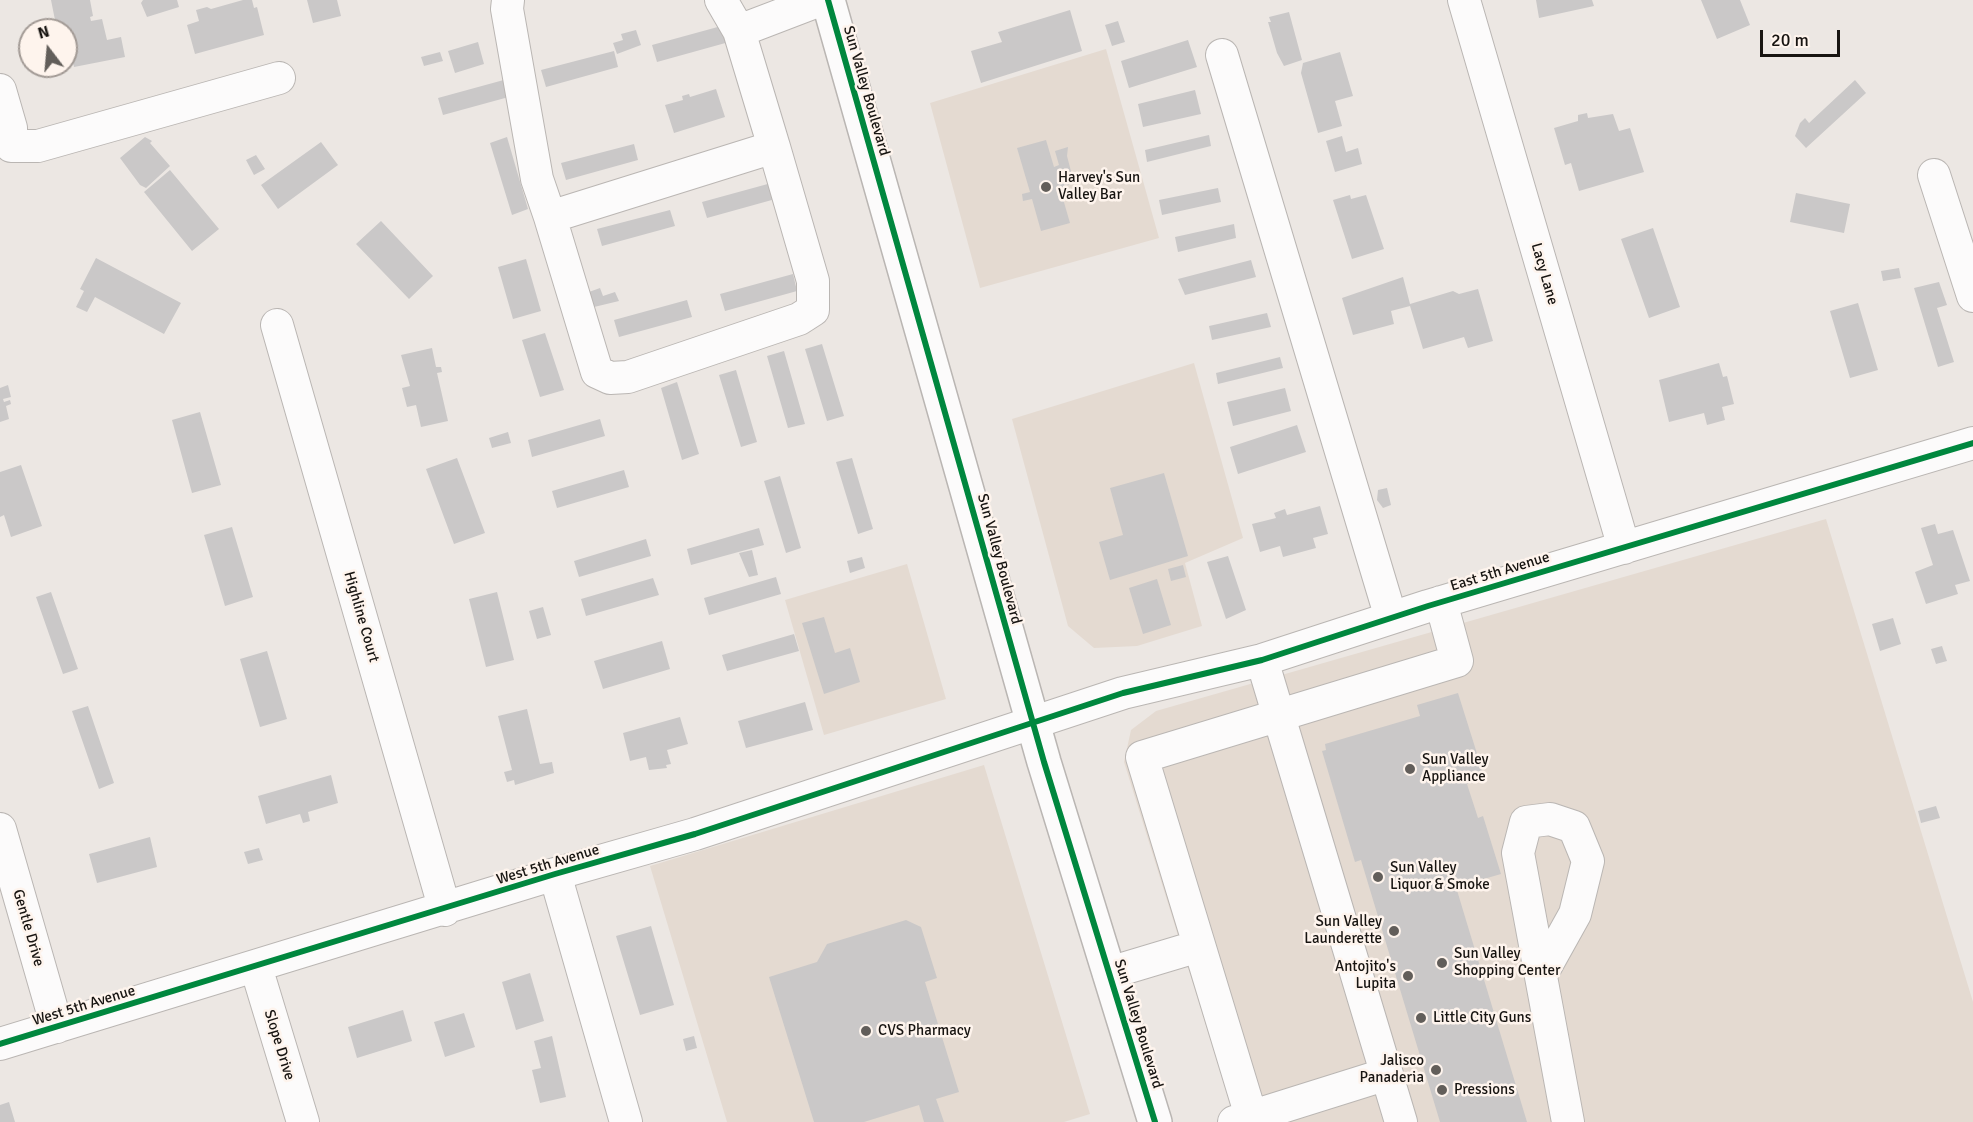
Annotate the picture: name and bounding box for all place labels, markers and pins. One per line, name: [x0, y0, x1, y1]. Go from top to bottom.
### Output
place label: Harvey's Sun Valley Bar: [1058, 169, 1140, 204]
marker: Harvey's Sun Valley Bar: [1039, 180, 1053, 194]
place label: Sun Valley Appliance: [1422, 751, 1488, 786]
marker: Sun Valley Appliance: [1403, 762, 1417, 776]
place label: Sun Valley Liquor & Smoke: [1390, 859, 1490, 894]
marker: Sun Valley Liquor & Smoke: [1371, 870, 1385, 884]
place label: Sun Valley Launderette: [1304, 913, 1382, 948]
marker: Sun Valley Launderette: [1387, 924, 1401, 938]
place label: Sun Valley Shopping Center: [1454, 945, 1560, 980]
marker: Sun Valley Shopping Center: [1435, 956, 1449, 970]
place label: Antojito's Lupita: [1335, 958, 1396, 993]
marker: Antojito's Lupita: [1401, 969, 1415, 983]
place label: Little City Guns: [1433, 1009, 1531, 1027]
marker: Little City Guns: [1414, 1011, 1428, 1025]
place label: CVS Pharmacy: [878, 1022, 971, 1040]
marker: CVS Pharmacy: [859, 1024, 873, 1038]
place label: Jalisco Panaderia: [1360, 1052, 1424, 1087]
marker: Jalisco Panaderia: [1429, 1063, 1443, 1077]
place label: Pressions: [1454, 1081, 1515, 1099]
marker: Pressions: [1435, 1083, 1449, 1097]

